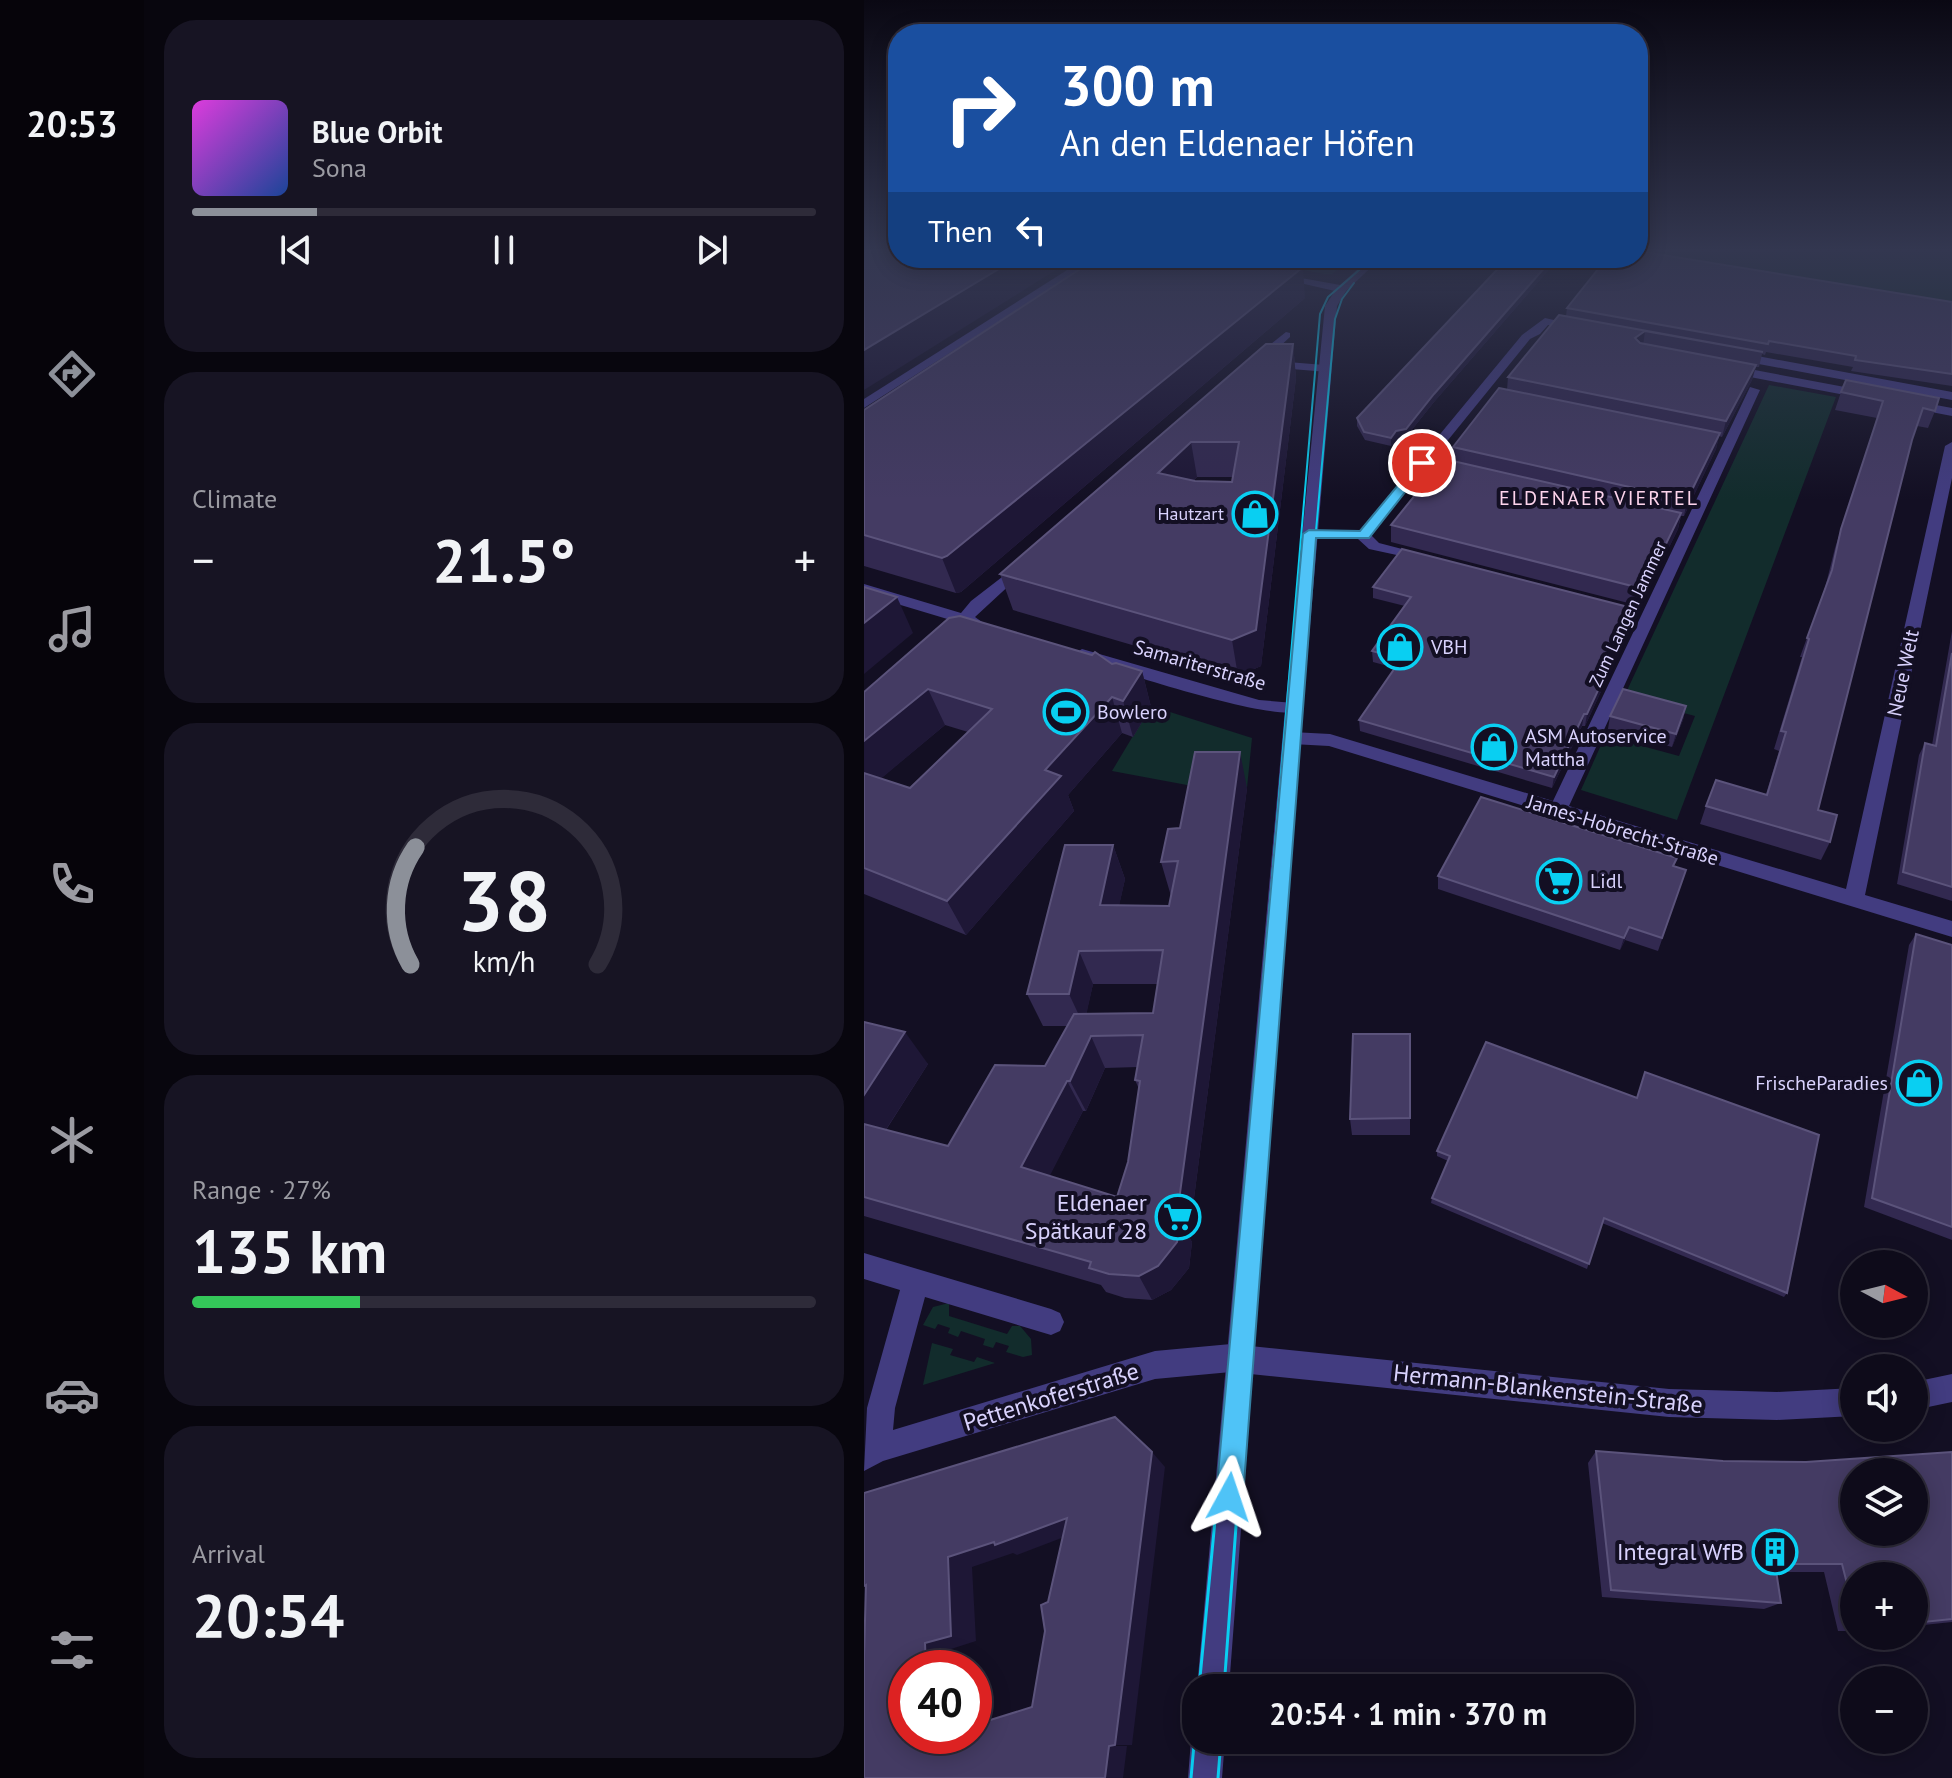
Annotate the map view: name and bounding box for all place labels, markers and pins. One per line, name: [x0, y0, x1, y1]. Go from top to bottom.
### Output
pin: [1388, 429, 1456, 497]
shop icon: Hautzart: [1231, 490, 1279, 538]
place label: Hautzart: [1157, 502, 1224, 525]
shop icon: VBH: [1376, 623, 1424, 671]
place label: VBH: [1430, 634, 1467, 660]
sports icon: Bowlero: [1042, 688, 1090, 736]
place label: Bowlero: [1097, 699, 1167, 725]
shop icon: ASM Autoservice Mattha: [1470, 723, 1518, 771]
place label: ASM Autoservice Mattha: [1525, 723, 1667, 772]
supermarket icon: Lidl: [1535, 857, 1583, 905]
place label: Lidl: [1590, 868, 1622, 894]
shop icon: FrischeParadies: [1895, 1059, 1943, 1107]
place label: FrischeParadies: [1755, 1070, 1888, 1096]
place label: Eldenaer Spätkauf 28: [1025, 1187, 1147, 1246]
supermarket icon: Eldenaer Spätkauf 28: [1154, 1193, 1202, 1241]
building icon: Integral WfB: [1751, 1528, 1799, 1576]
place label: Integral WfB: [1617, 1536, 1744, 1567]

